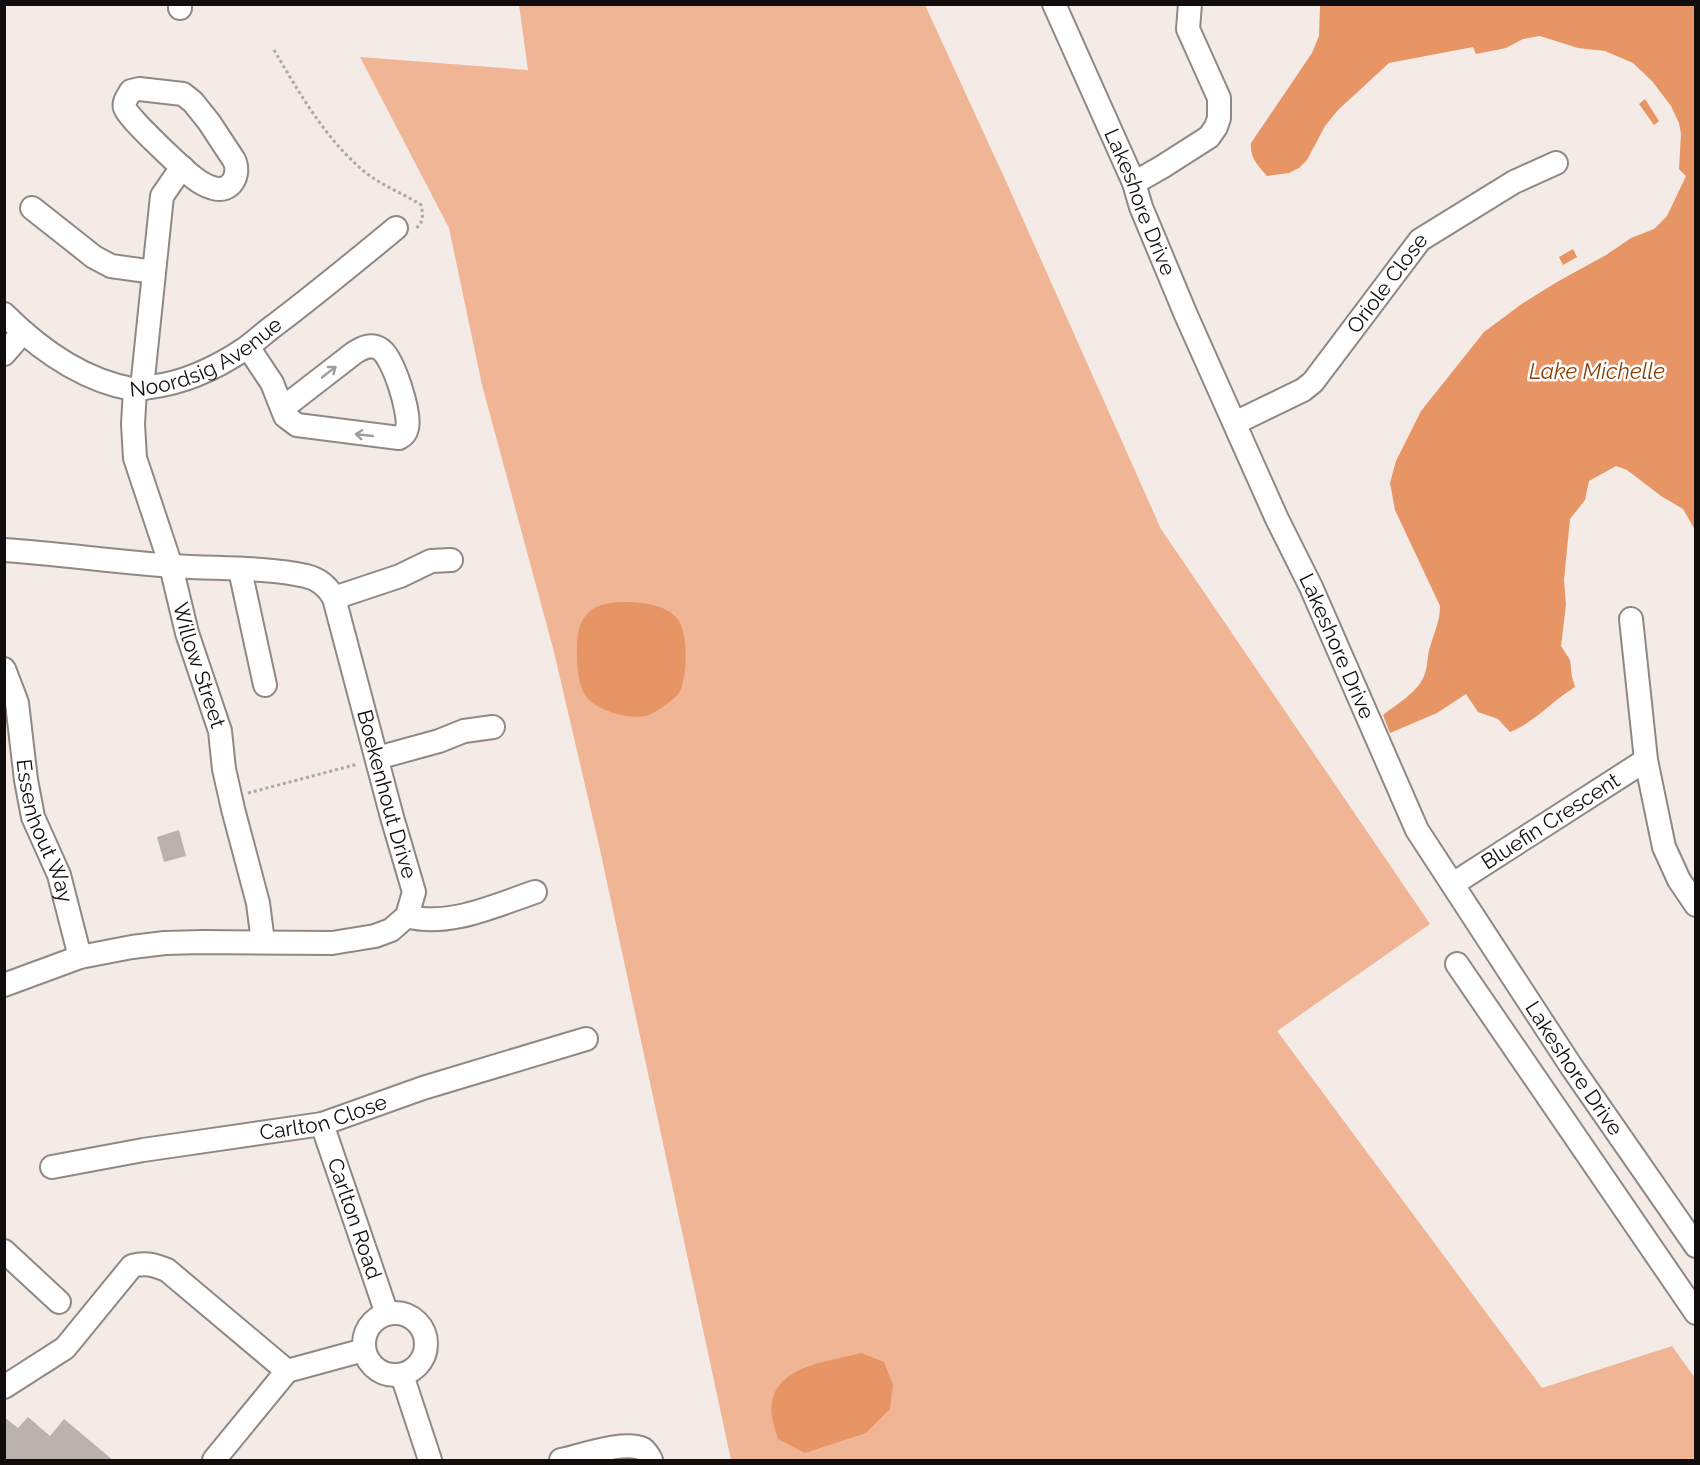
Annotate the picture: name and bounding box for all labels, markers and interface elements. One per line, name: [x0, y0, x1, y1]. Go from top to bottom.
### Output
street label: Lakeshore Drive: [1099, 125, 1181, 279]
street label: Oriole Close: [1341, 228, 1433, 338]
street label: Noordsig Avenue: [129, 311, 286, 402]
water label: Lake Michelle: [1529, 358, 1665, 384]
one-way arrow: [321, 366, 337, 379]
one-way arrow: [354, 429, 374, 440]
street label: Lakeshore Drive: [1294, 569, 1380, 723]
street label: Willow Street: [168, 600, 231, 731]
street label: Boekenhout Drive: [352, 707, 422, 881]
street label: Essenhout Way: [12, 758, 78, 905]
street label: Bluefin Crescent: [1476, 767, 1624, 875]
street label: Lakeshore Drive: [1520, 996, 1628, 1140]
street label: Carlton Close: [258, 1089, 390, 1145]
street label: Carlton Road: [323, 1155, 387, 1282]

